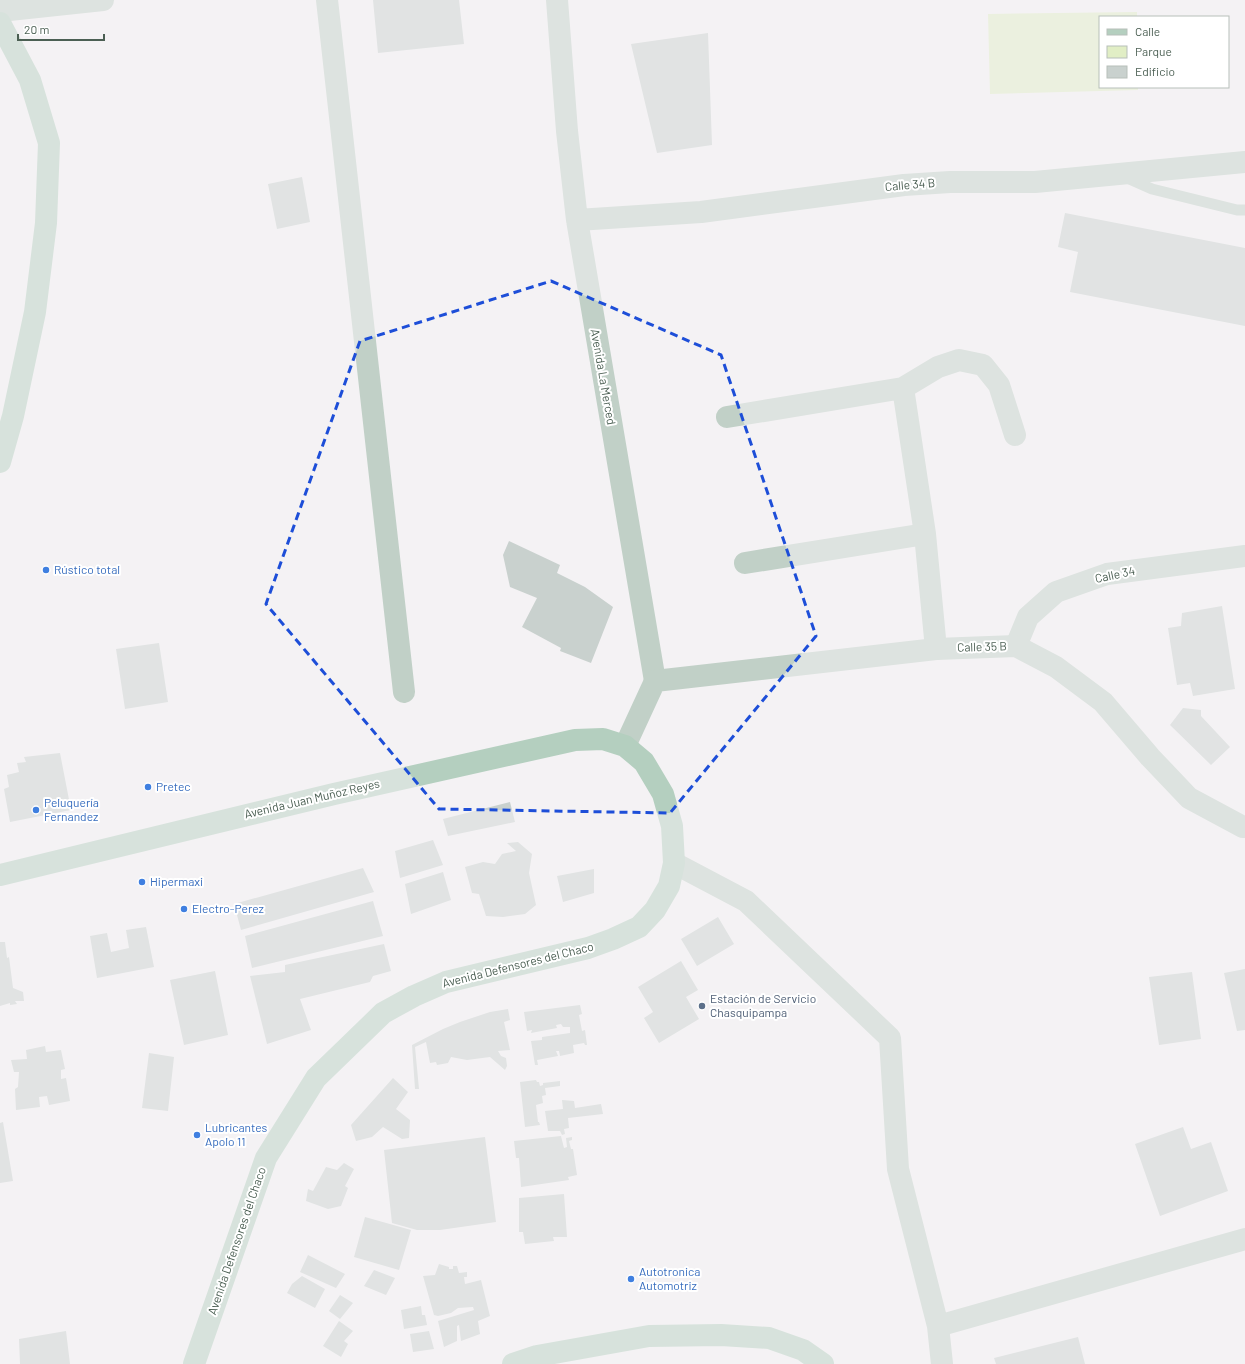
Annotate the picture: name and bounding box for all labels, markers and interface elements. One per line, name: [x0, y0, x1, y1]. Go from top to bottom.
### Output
scale bar: [18, 16, 104, 42]
legend: [1099, 16, 1229, 88]
text: 20 m: [24, 22, 50, 36]
text: Calle: [1135, 24, 1160, 38]
text: Parque: [1135, 44, 1172, 58]
text: Edificio: [1135, 64, 1175, 78]
street label: Calle 34 B: [884, 175, 936, 193]
street label: Avenida La Merced: [589, 328, 619, 426]
place label: Rústico total: [54, 562, 120, 576]
street label: Calle 34: [1094, 563, 1136, 585]
marker: Rústico total: [41, 565, 51, 575]
street label: Calle 35 B: [957, 638, 1007, 654]
street label: Avenida Juan Muñoz Reyes: [243, 776, 381, 820]
place label: Pretec: [156, 779, 191, 793]
marker: Pretec: [143, 782, 153, 792]
place label: Peluquería Fernandez: [44, 795, 99, 823]
marker: Peluquería Fernandez: [31, 805, 41, 815]
place label: Hipermaxi: [150, 874, 203, 888]
marker: Hipermaxi: [137, 877, 147, 887]
place label: Electro-Perez: [192, 901, 264, 915]
marker: Electro-Perez: [179, 904, 189, 914]
street label: Avenida Defensores del Chaco: [441, 938, 595, 990]
place label: Estación de Servicio Chasquipampa: [710, 991, 816, 1019]
marker: Estación de Servicio Chasquipampa: [697, 1001, 707, 1011]
place label: Lubricantes Apolo 11: [205, 1120, 268, 1148]
marker: Lubricantes Apolo 11: [192, 1130, 202, 1140]
street label: Avenida Defensores del Chaco: [204, 1165, 268, 1317]
place label: Autotronica Automotriz: [639, 1264, 701, 1292]
marker: Autotronica Automotriz: [626, 1274, 636, 1284]

